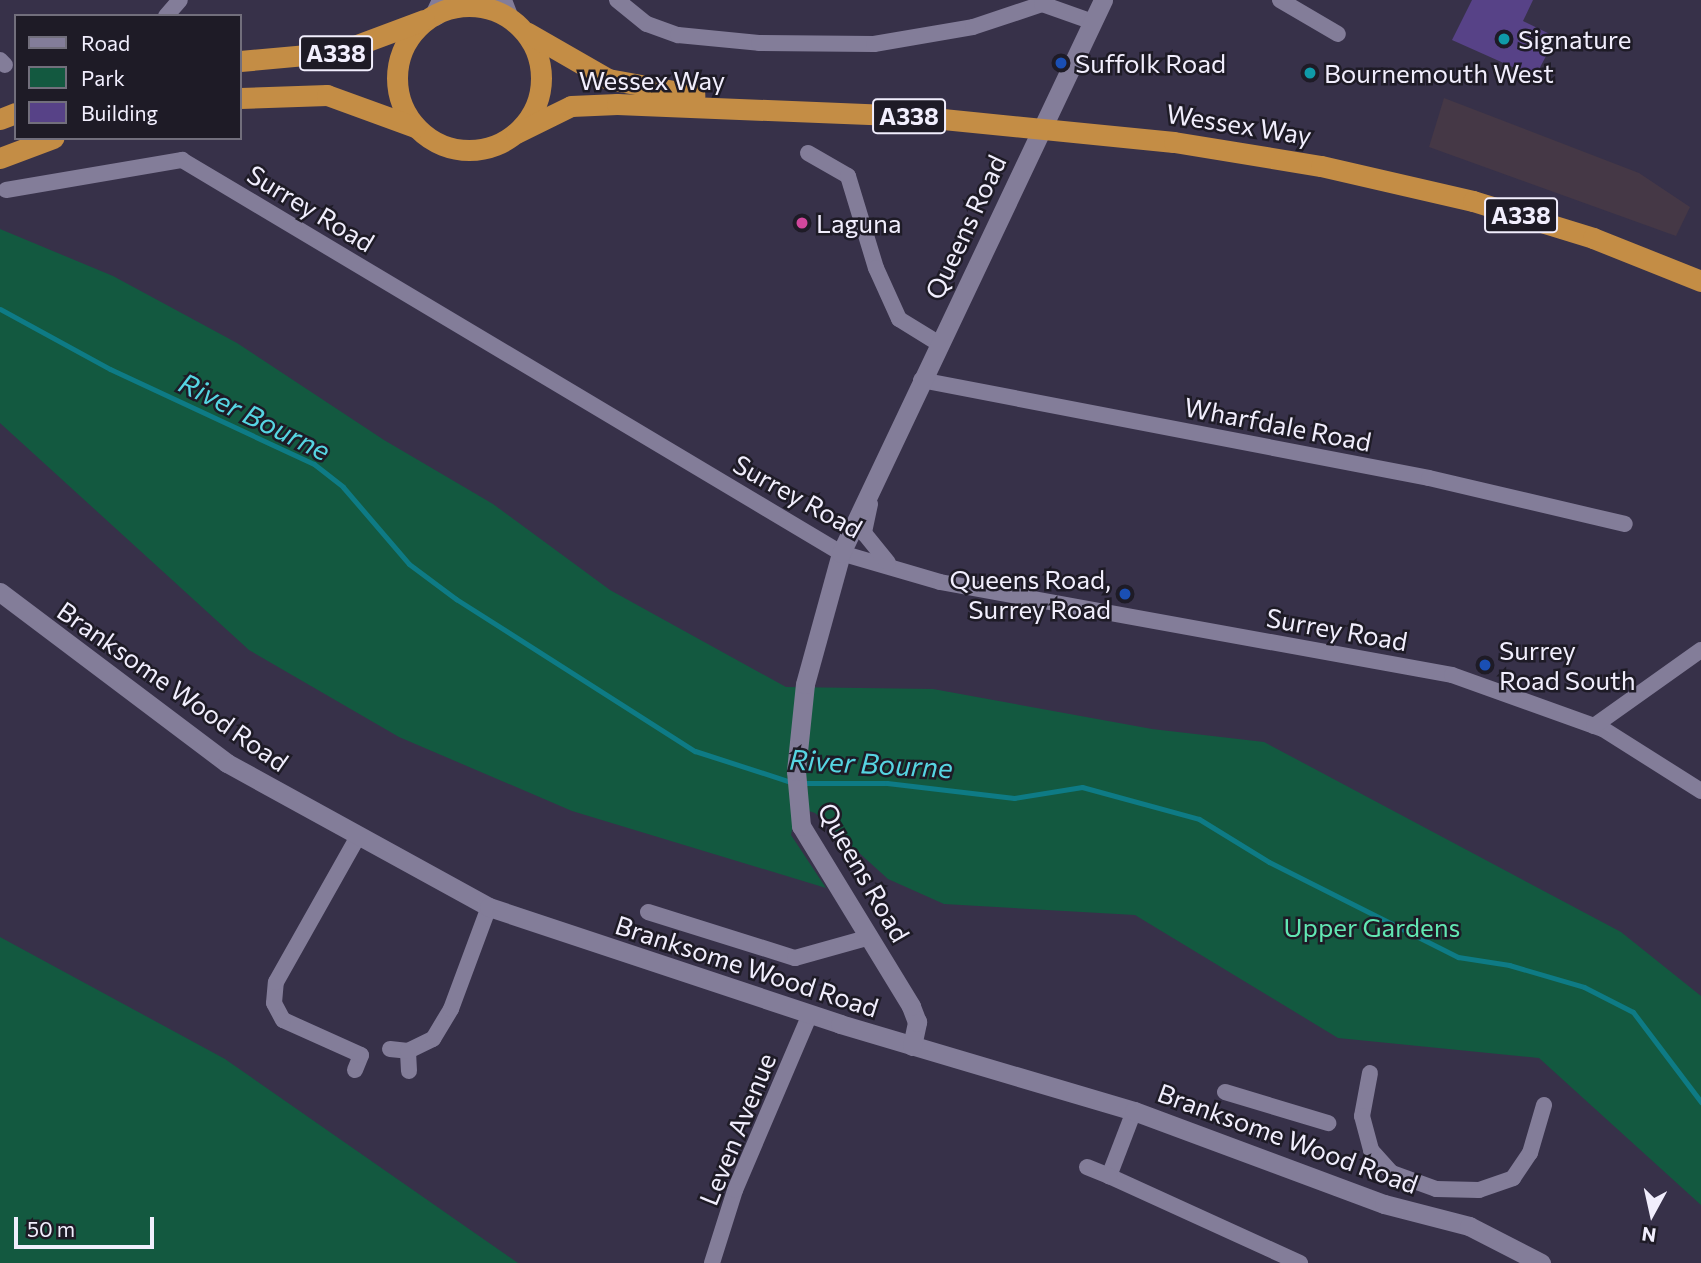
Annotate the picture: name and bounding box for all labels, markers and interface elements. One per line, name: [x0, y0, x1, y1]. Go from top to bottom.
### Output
legend: [14, 14, 242, 140]
place label: Signature: [1518, 23, 1631, 55]
text: Road: [81, 30, 130, 55]
marker: Signature: [1496, 31, 1512, 47]
road number: A338: [298, 32, 374, 74]
place label: Suffolk Road: [1075, 47, 1226, 79]
marker: Suffolk Road: [1053, 55, 1069, 71]
place label: Bournemouth West: [1324, 57, 1554, 89]
street label: Wessex Way: [579, 64, 725, 96]
text: Park: [81, 65, 125, 90]
marker: Bournemouth West: [1302, 65, 1318, 81]
road number: A338: [870, 96, 948, 136]
street label: Wessex Way: [1164, 97, 1314, 151]
text: Building: [81, 100, 158, 125]
street label: Queens Road: [918, 150, 1012, 304]
street label: Surrey Road: [242, 158, 380, 258]
road number: A338: [1482, 195, 1560, 236]
place label: Laguna: [816, 207, 902, 239]
marker: Laguna: [794, 215, 810, 231]
water label: River Bourne: [174, 365, 336, 467]
street label: Wharfdale Road: [1182, 391, 1374, 457]
street label: Surrey Road: [728, 448, 868, 544]
place label: Queens Road, Surrey Road: [949, 563, 1111, 624]
marker: Queens Road, Surrey Road: [1117, 586, 1133, 602]
street label: Branksome Wood Road: [52, 594, 294, 778]
street label: Surrey Road: [1264, 601, 1410, 657]
place label: Surrey Road South: [1499, 634, 1636, 696]
marker: Surrey Road South: [1477, 657, 1493, 673]
water label: River Bourne: [788, 742, 954, 784]
street label: Queens Road: [812, 797, 916, 947]
street label: Branksome Wood Road: [612, 909, 882, 1023]
park label: Upper Gardens: [1284, 911, 1460, 943]
street label: Leven Avenue: [692, 1048, 782, 1210]
street label: Branksome Wood Road: [1154, 1076, 1422, 1200]
north arrow: [1617, 1179, 1687, 1249]
scale bar: [18, 1204, 158, 1248]
text: 50 m: [27, 1216, 75, 1241]
text: N: [1640, 1223, 1658, 1248]

